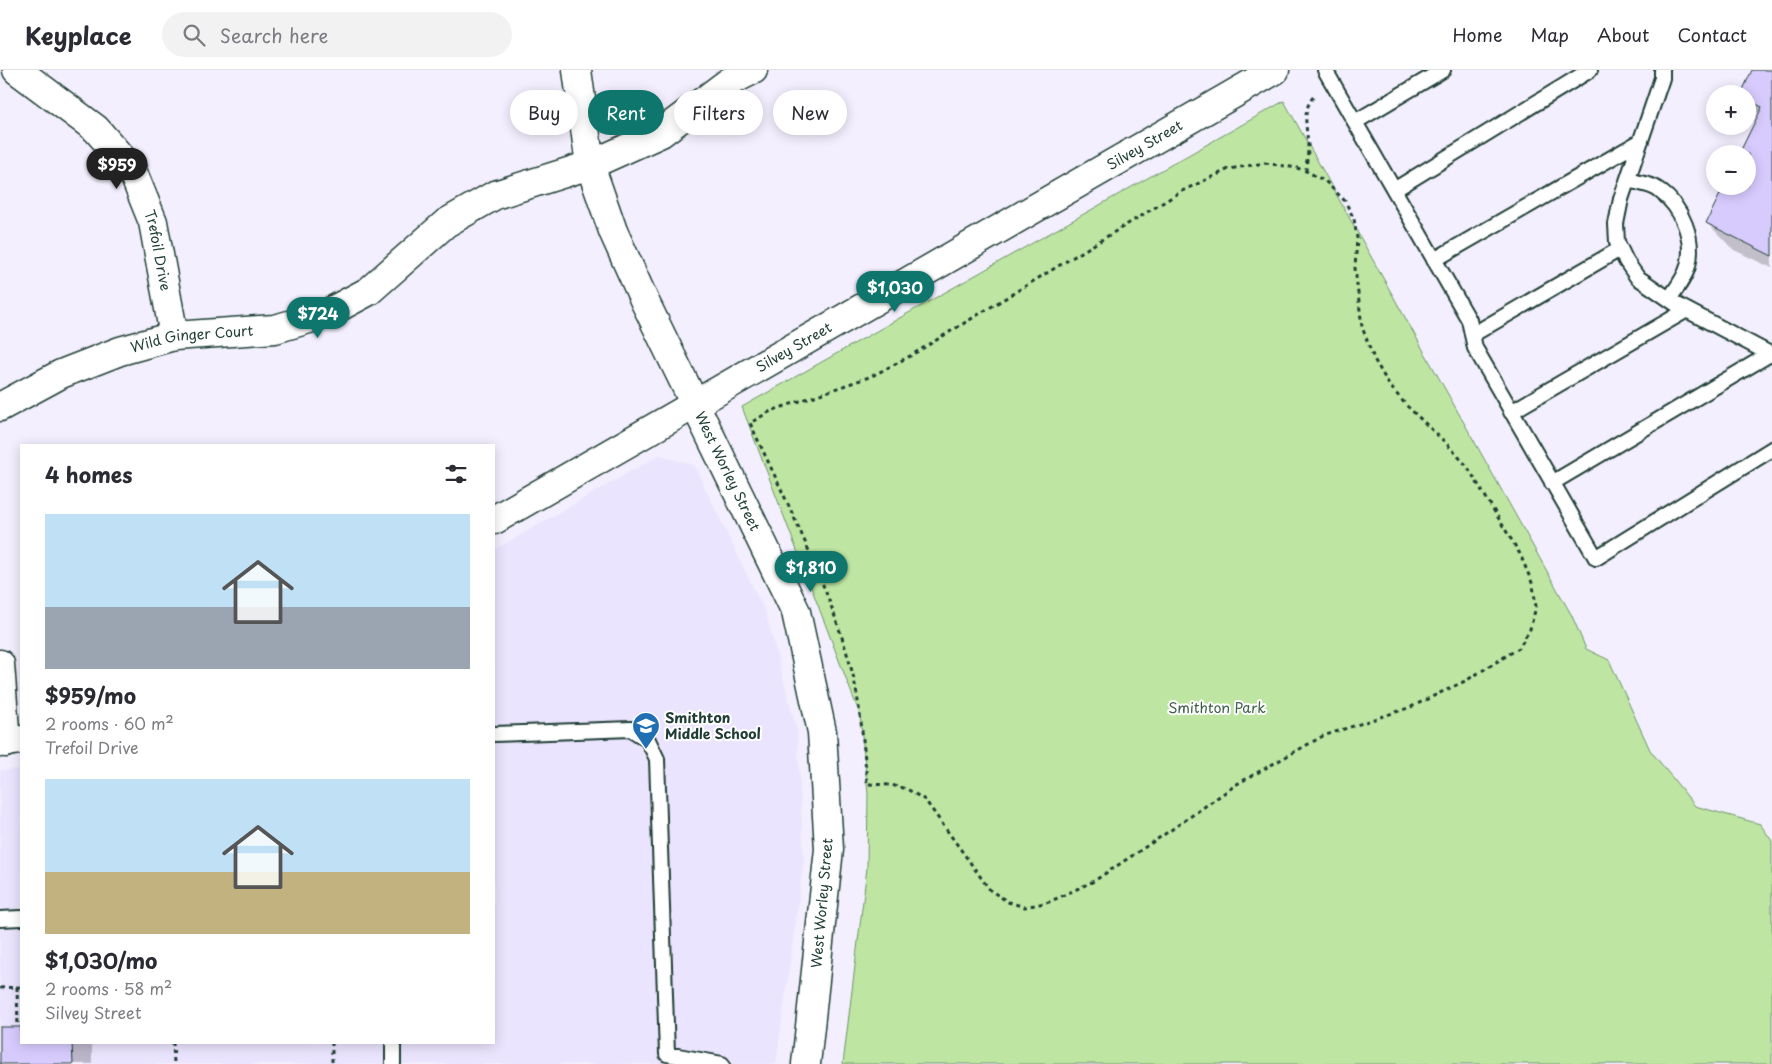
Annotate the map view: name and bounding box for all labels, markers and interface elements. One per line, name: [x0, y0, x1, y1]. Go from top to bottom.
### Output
search box: [162, 12, 512, 57]
text: Keyplace: [25, 17, 132, 53]
icon: search: [180, 21, 208, 49]
text: Search here: [220, 21, 328, 49]
text: Home: [1452, 21, 1502, 48]
text: Map: [1530, 21, 1569, 48]
text: About: [1597, 21, 1649, 48]
text: Contact: [1677, 21, 1747, 48]
map controls: [1706, 85, 1756, 195]
button: +: [1706, 85, 1756, 135]
chip: Buy: [510, 90, 578, 135]
chip: Rent: [588, 90, 664, 135]
chip: Filters: [674, 90, 763, 135]
chip: New: [773, 90, 847, 135]
street label: Silvey Street: [1103, 114, 1187, 175]
button: −: [1706, 145, 1756, 195]
pin: $959: [87, 148, 147, 190]
text: $959: [97, 152, 137, 176]
street label: Trefoil Drive: [139, 207, 176, 292]
pin: $1,030: [854, 270, 936, 313]
text: $1,030: [867, 275, 923, 299]
pin: $724: [288, 296, 348, 339]
text: $724: [298, 301, 338, 325]
street label: Silvey Street: [752, 316, 836, 377]
street label: Wild Ginger Court: [128, 320, 254, 358]
street label: West Worley Street: [690, 408, 766, 535]
text: 4 homes: [45, 458, 132, 490]
icon: filters: [442, 460, 470, 488]
icon: home: [213, 547, 303, 637]
pin: $1,810: [770, 550, 852, 593]
text: $1,810: [786, 555, 836, 579]
text: $959/mo: [45, 679, 136, 711]
park label: Smithton Park: [1168, 697, 1266, 718]
place label: Smithton Middle School: [665, 707, 761, 744]
text: 2 rooms · 60 m²: [45, 711, 174, 735]
school or university icon: Smithton Middle School: [631, 711, 661, 750]
text: Trefoil Drive: [45, 735, 139, 759]
icon: home: [213, 812, 303, 902]
street label: West Worley Street: [805, 837, 838, 969]
text: $1,030/mo: [45, 944, 157, 976]
text: 2 rooms · 58 m²: [45, 976, 172, 1000]
text: Silvey Street: [45, 1000, 142, 1024]

